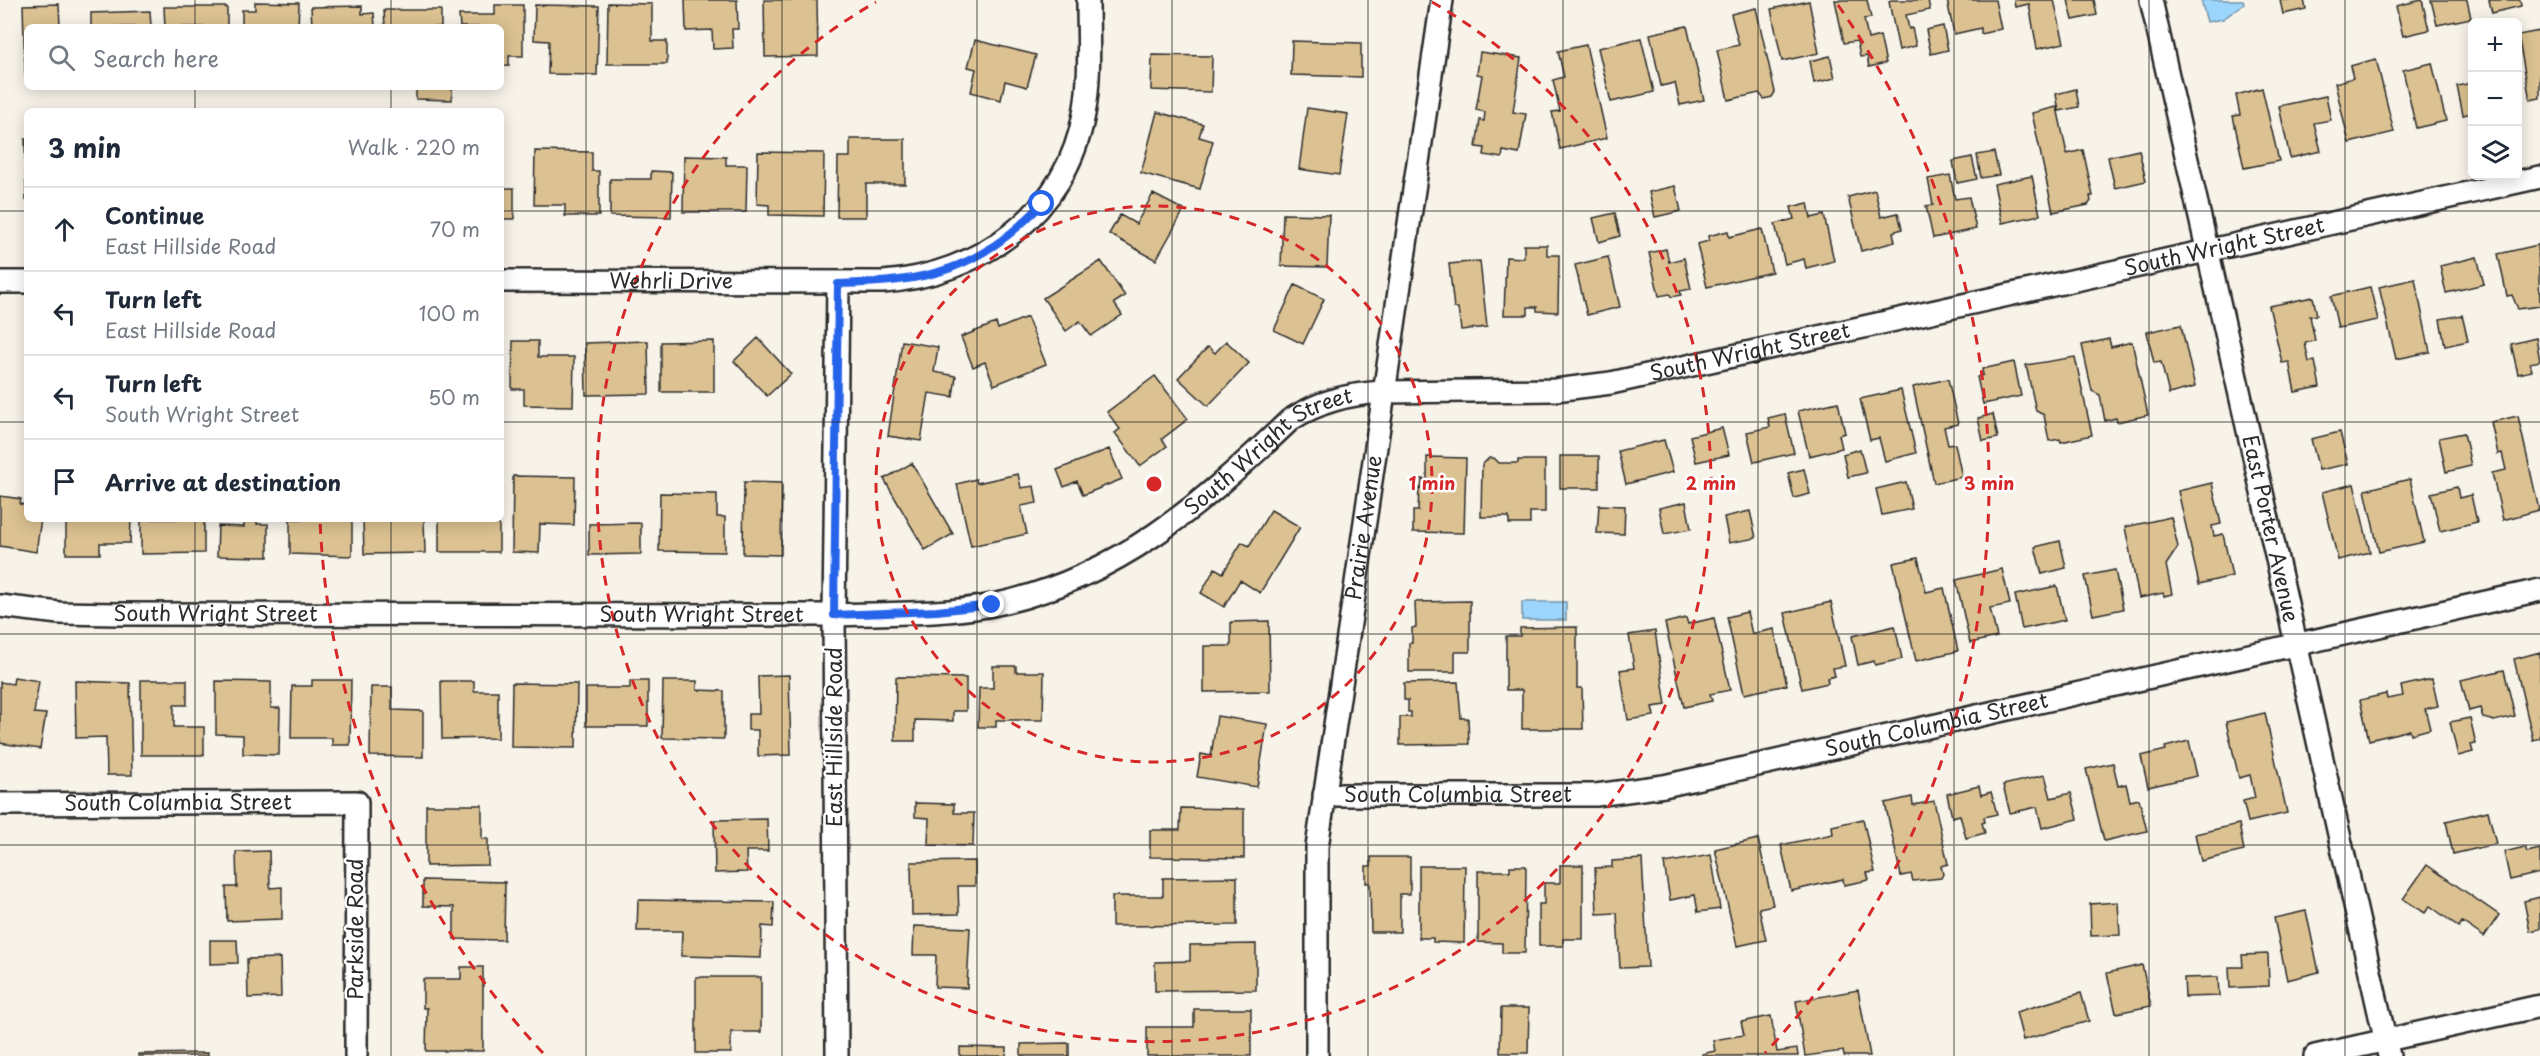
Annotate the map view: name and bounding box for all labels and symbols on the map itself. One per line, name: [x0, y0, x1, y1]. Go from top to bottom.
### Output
route start: [1028, 190, 1054, 216]
street label: South Wright Street: [2121, 207, 2327, 283]
street label: Wehrli Drive: [609, 263, 733, 296]
street label: South Wright Street: [1646, 313, 1853, 388]
street label: South Wright Street: [1176, 378, 1355, 522]
street label: East Porter Avenue: [2236, 432, 2309, 625]
street label: Prairie Avenue: [1336, 453, 1389, 602]
text: 1 min: [1409, 469, 1455, 496]
text: 2 min: [1686, 469, 1736, 496]
text: 3 min: [1964, 469, 2014, 496]
centre of rings: [1144, 474, 1164, 494]
route end: [978, 591, 1004, 617]
street label: South Wright Street: [113, 596, 318, 628]
street label: South Wright Street: [599, 597, 804, 629]
street label: East Hillside Road: [817, 647, 849, 827]
street label: South Columbia Street: [1822, 683, 2051, 764]
street label: South Columbia Street: [1344, 777, 1572, 809]
street label: South Columbia Street: [64, 784, 292, 818]
street label: Parkside Road: [338, 858, 370, 1000]

